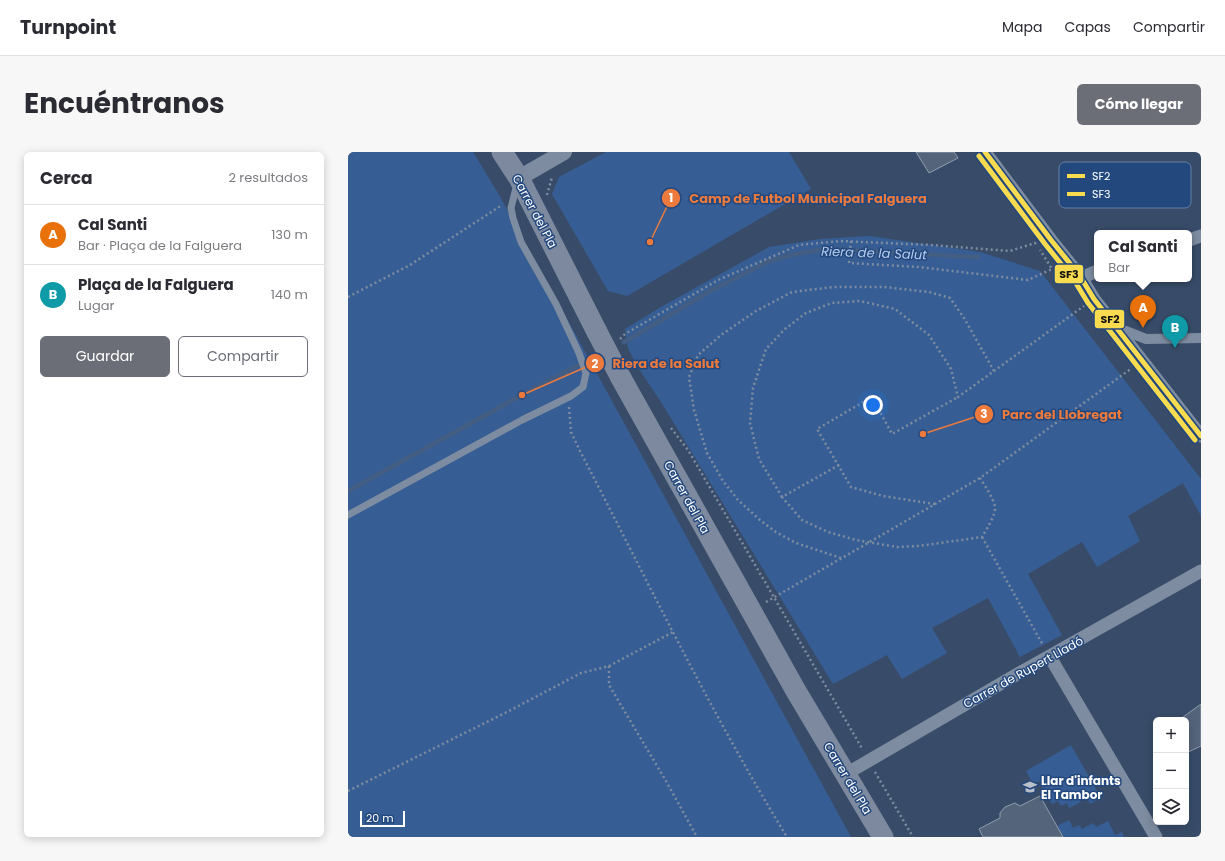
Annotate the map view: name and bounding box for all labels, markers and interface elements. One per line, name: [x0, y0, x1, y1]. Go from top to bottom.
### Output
text: Turnpoint: [20, 14, 116, 41]
text: Mapa: [1002, 17, 1042, 37]
text: Capas: [1064, 17, 1111, 37]
text: Compartir: [1133, 17, 1205, 37]
text: Encuéntranos: [24, 84, 225, 123]
button: Cómo llegar: [1077, 84, 1201, 125]
legend: [1059, 162, 1191, 208]
text: Cerca: [40, 166, 93, 190]
text: 2 resultados: [228, 168, 308, 187]
text: SF2: [1092, 168, 1110, 184]
street label: Carrer del Pla: [508, 171, 562, 251]
callout: Camp de Futbol Municipal Falguera: [661, 186, 935, 211]
text: SF3: [1092, 186, 1110, 202]
text: 1: [669, 189, 673, 206]
text: Camp de Futbol Municipal Falguera: [689, 189, 927, 208]
text: Cal Santi: [78, 214, 147, 235]
text: A: [48, 225, 58, 244]
text: 130 m: [271, 225, 308, 244]
popup: [1094, 230, 1192, 282]
text: Bar · Plaça de la Falguera: [78, 236, 242, 255]
text: Cal Santi: [1108, 236, 1178, 257]
water label: Riera de la Salut: [821, 242, 927, 264]
text: Bar: [1108, 258, 1130, 277]
line badge: SF3: [1054, 264, 1084, 284]
text: SF3: [1059, 266, 1079, 282]
text: Plaça de la Falguera: [78, 274, 234, 295]
text: B: [49, 285, 57, 304]
text: 140 m: [271, 285, 308, 304]
pin: A: [1130, 295, 1156, 328]
text: Lugar: [78, 296, 114, 315]
line badge: SF2: [1094, 309, 1125, 329]
text: SF2: [1100, 311, 1120, 327]
pin: B: [1162, 315, 1188, 348]
button: Guardar: [40, 336, 170, 377]
button: Compartir: [178, 336, 308, 377]
callout: Riera de la Salut: [585, 351, 728, 376]
text: Riera de la Salut: [612, 354, 720, 373]
text: 2: [592, 355, 599, 372]
your location: [863, 395, 883, 415]
callout: Parc del Llobregat: [974, 402, 1130, 427]
text: 3: [980, 405, 988, 422]
text: Parc del Llobregat: [1002, 405, 1122, 424]
street label: Carrer del Pla: [660, 457, 714, 537]
street label: Carrer de Rupert Lladó: [960, 632, 1086, 712]
map controls: [1153, 717, 1189, 825]
button: +: [1153, 717, 1189, 753]
street label: Carrer del Pla: [820, 739, 876, 817]
button: −: [1153, 753, 1189, 789]
place label: Llar d'infants El Tambor: [1041, 772, 1121, 803]
school or university icon: Llar d'infants El Tambor: [1022, 779, 1038, 795]
button: layers: [1153, 789, 1189, 825]
scale bar: [360, 809, 405, 828]
text: 20 m: [366, 810, 394, 826]

